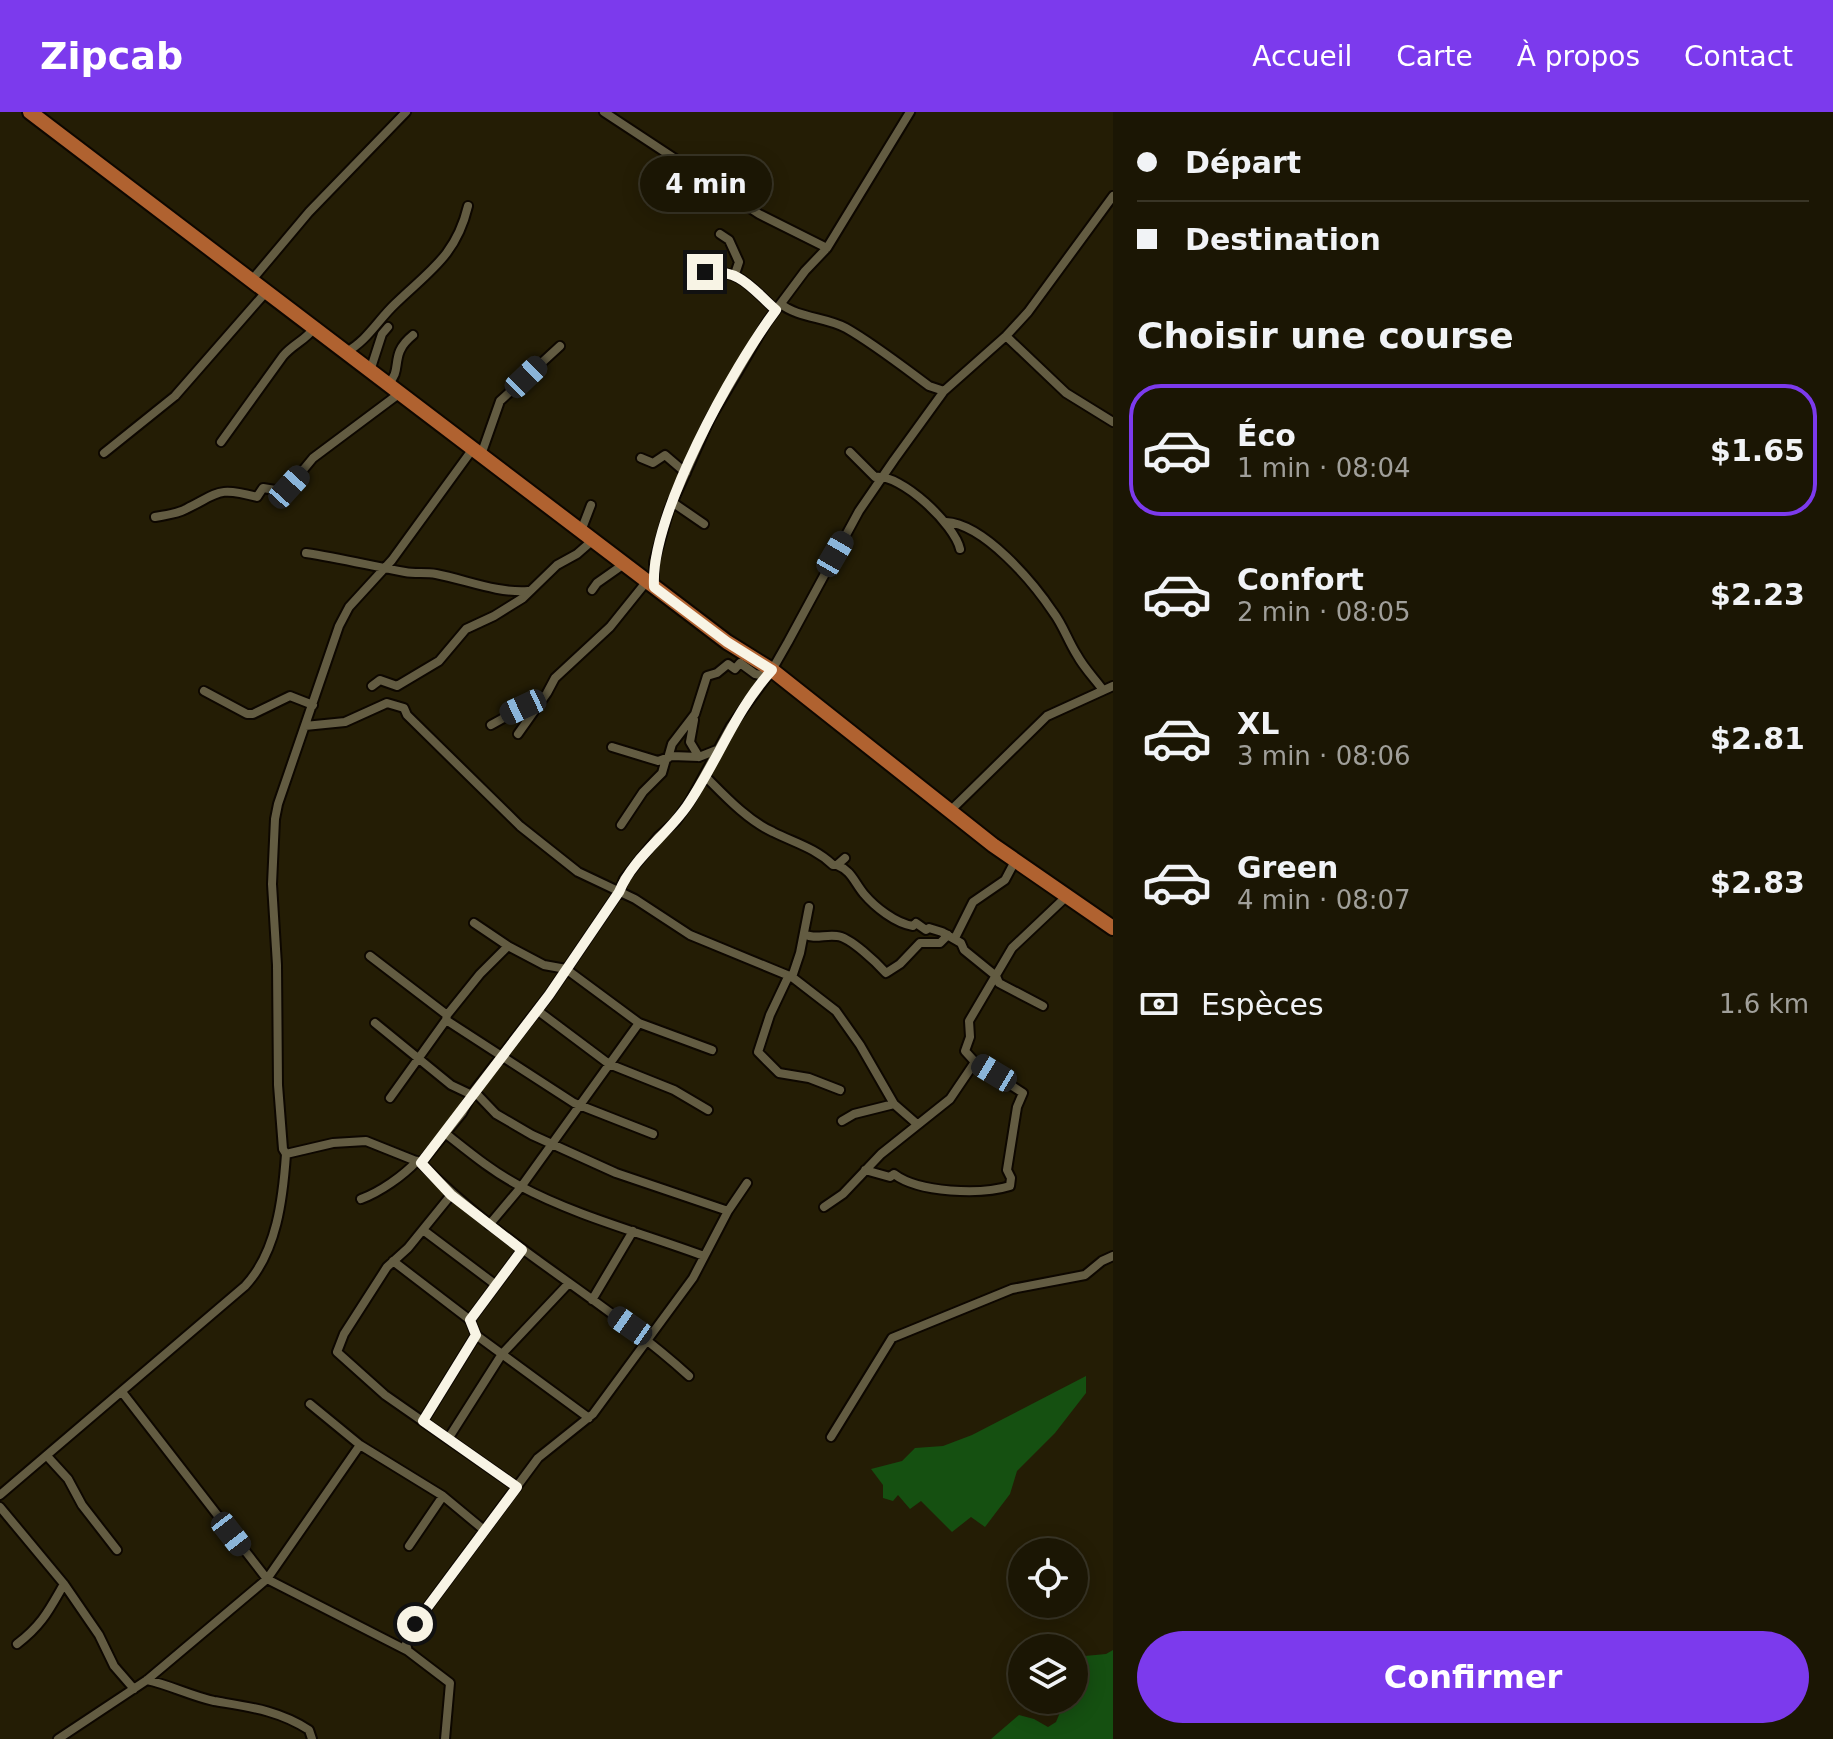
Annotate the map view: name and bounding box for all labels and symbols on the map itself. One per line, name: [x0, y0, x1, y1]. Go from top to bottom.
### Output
callout: 4 min: [639, 156, 771, 212]
route end: [687, 254, 723, 290]
car: [500, 352, 552, 402]
car: [264, 461, 314, 513]
car: [813, 527, 857, 581]
car: [496, 686, 550, 728]
car: [967, 1050, 1021, 1096]
car: [603, 1302, 657, 1350]
car: [207, 1508, 255, 1560]
route start: [397, 1606, 433, 1642]

